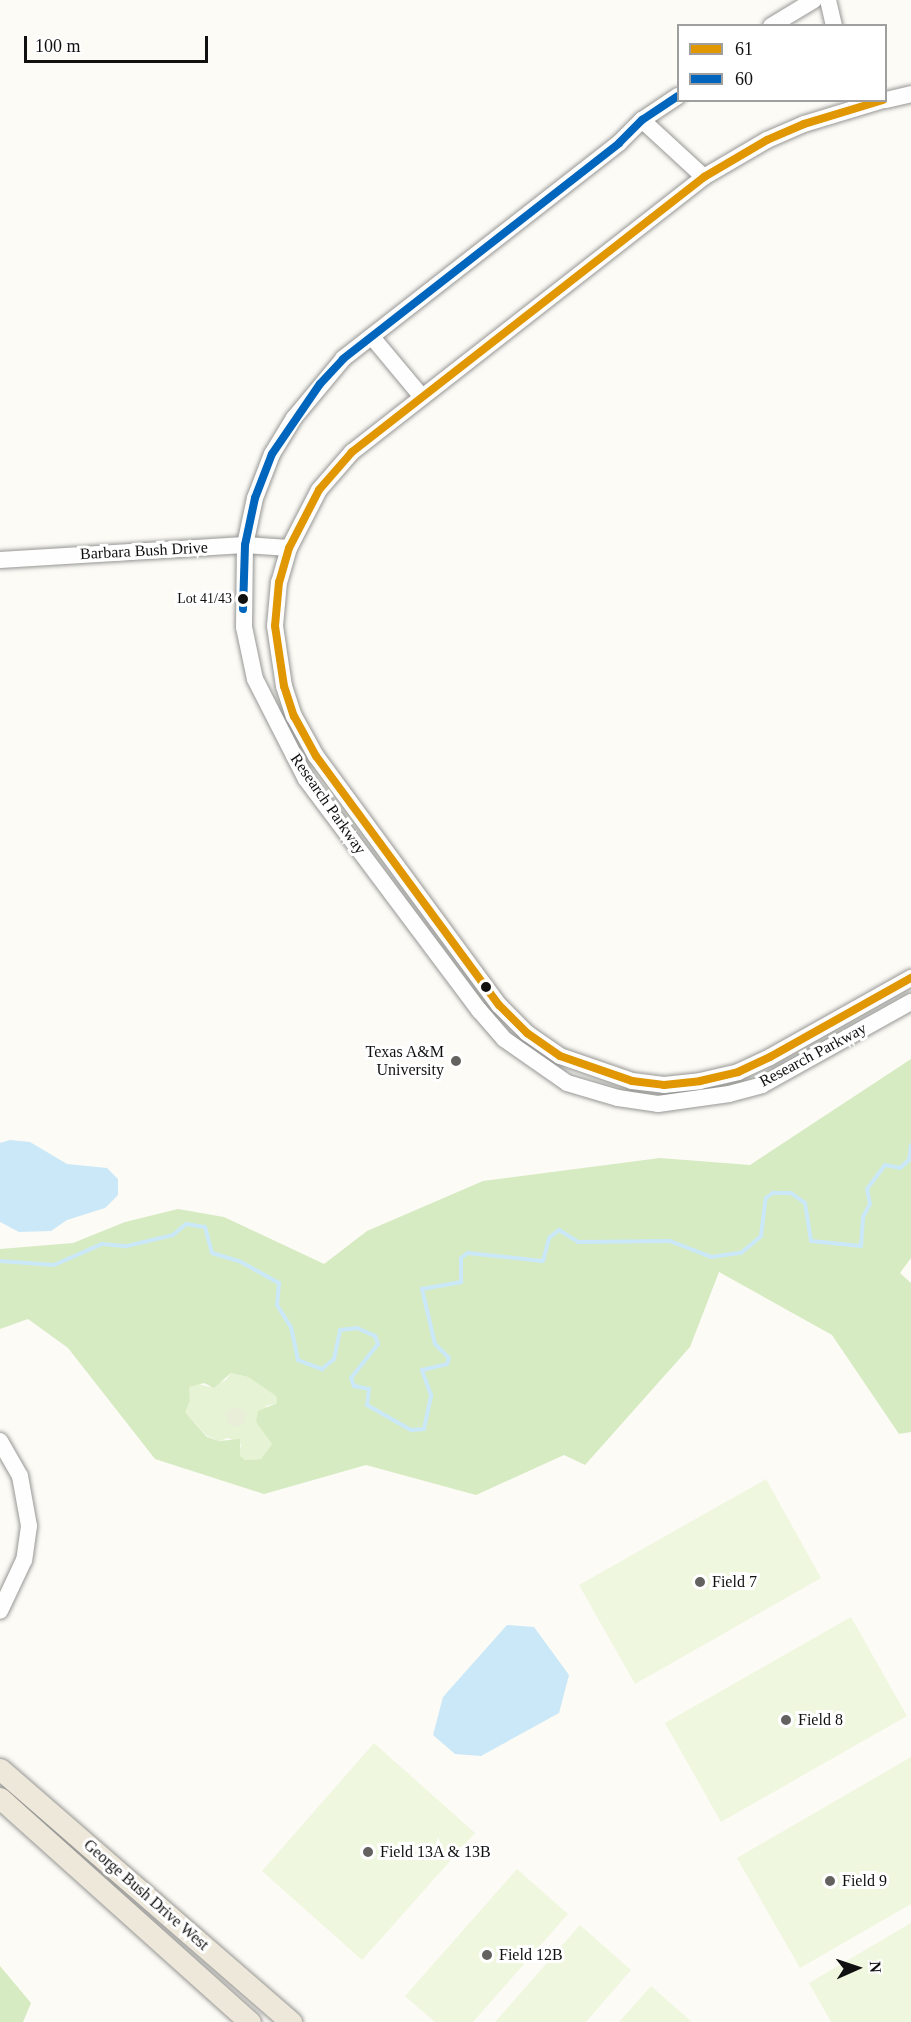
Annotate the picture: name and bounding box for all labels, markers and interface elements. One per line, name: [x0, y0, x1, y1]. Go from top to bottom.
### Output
scale bar: [27, 24, 212, 62]
legend: [677, 24, 887, 102]
text: 100 m: [35, 36, 81, 56]
text: 61: [735, 39, 753, 59]
text: 60: [735, 69, 753, 89]
street label: Barbara Bush Drive: [80, 538, 208, 564]
place label: Lot 41/43: [177, 591, 232, 607]
marker: Lot 41/43: [237, 593, 249, 605]
street label: Research Parkway: [286, 750, 370, 858]
unlabelled marker: [480, 981, 492, 993]
street label: Research Parkway: [756, 1019, 870, 1091]
place label: Texas A&M University: [365, 1042, 444, 1080]
marker: Texas A&M University: [449, 1054, 463, 1068]
place label: Field 7: [712, 1572, 757, 1592]
marker: Field 7: [693, 1575, 707, 1589]
place label: Field 8: [798, 1710, 843, 1730]
marker: Field 8: [779, 1713, 793, 1727]
street label: George Bush Drive West: [79, 1835, 213, 1955]
place label: Field 13A & 13B: [380, 1842, 492, 1862]
marker: Field 13A & 13B: [361, 1845, 375, 1859]
place label: Field 9: [842, 1871, 887, 1891]
marker: Field 9: [823, 1874, 837, 1888]
north arrow: [827, 1938, 887, 1998]
place label: Field 12B: [499, 1945, 563, 1965]
marker: Field 12B: [480, 1948, 494, 1962]
text: N: [867, 1961, 884, 1973]

